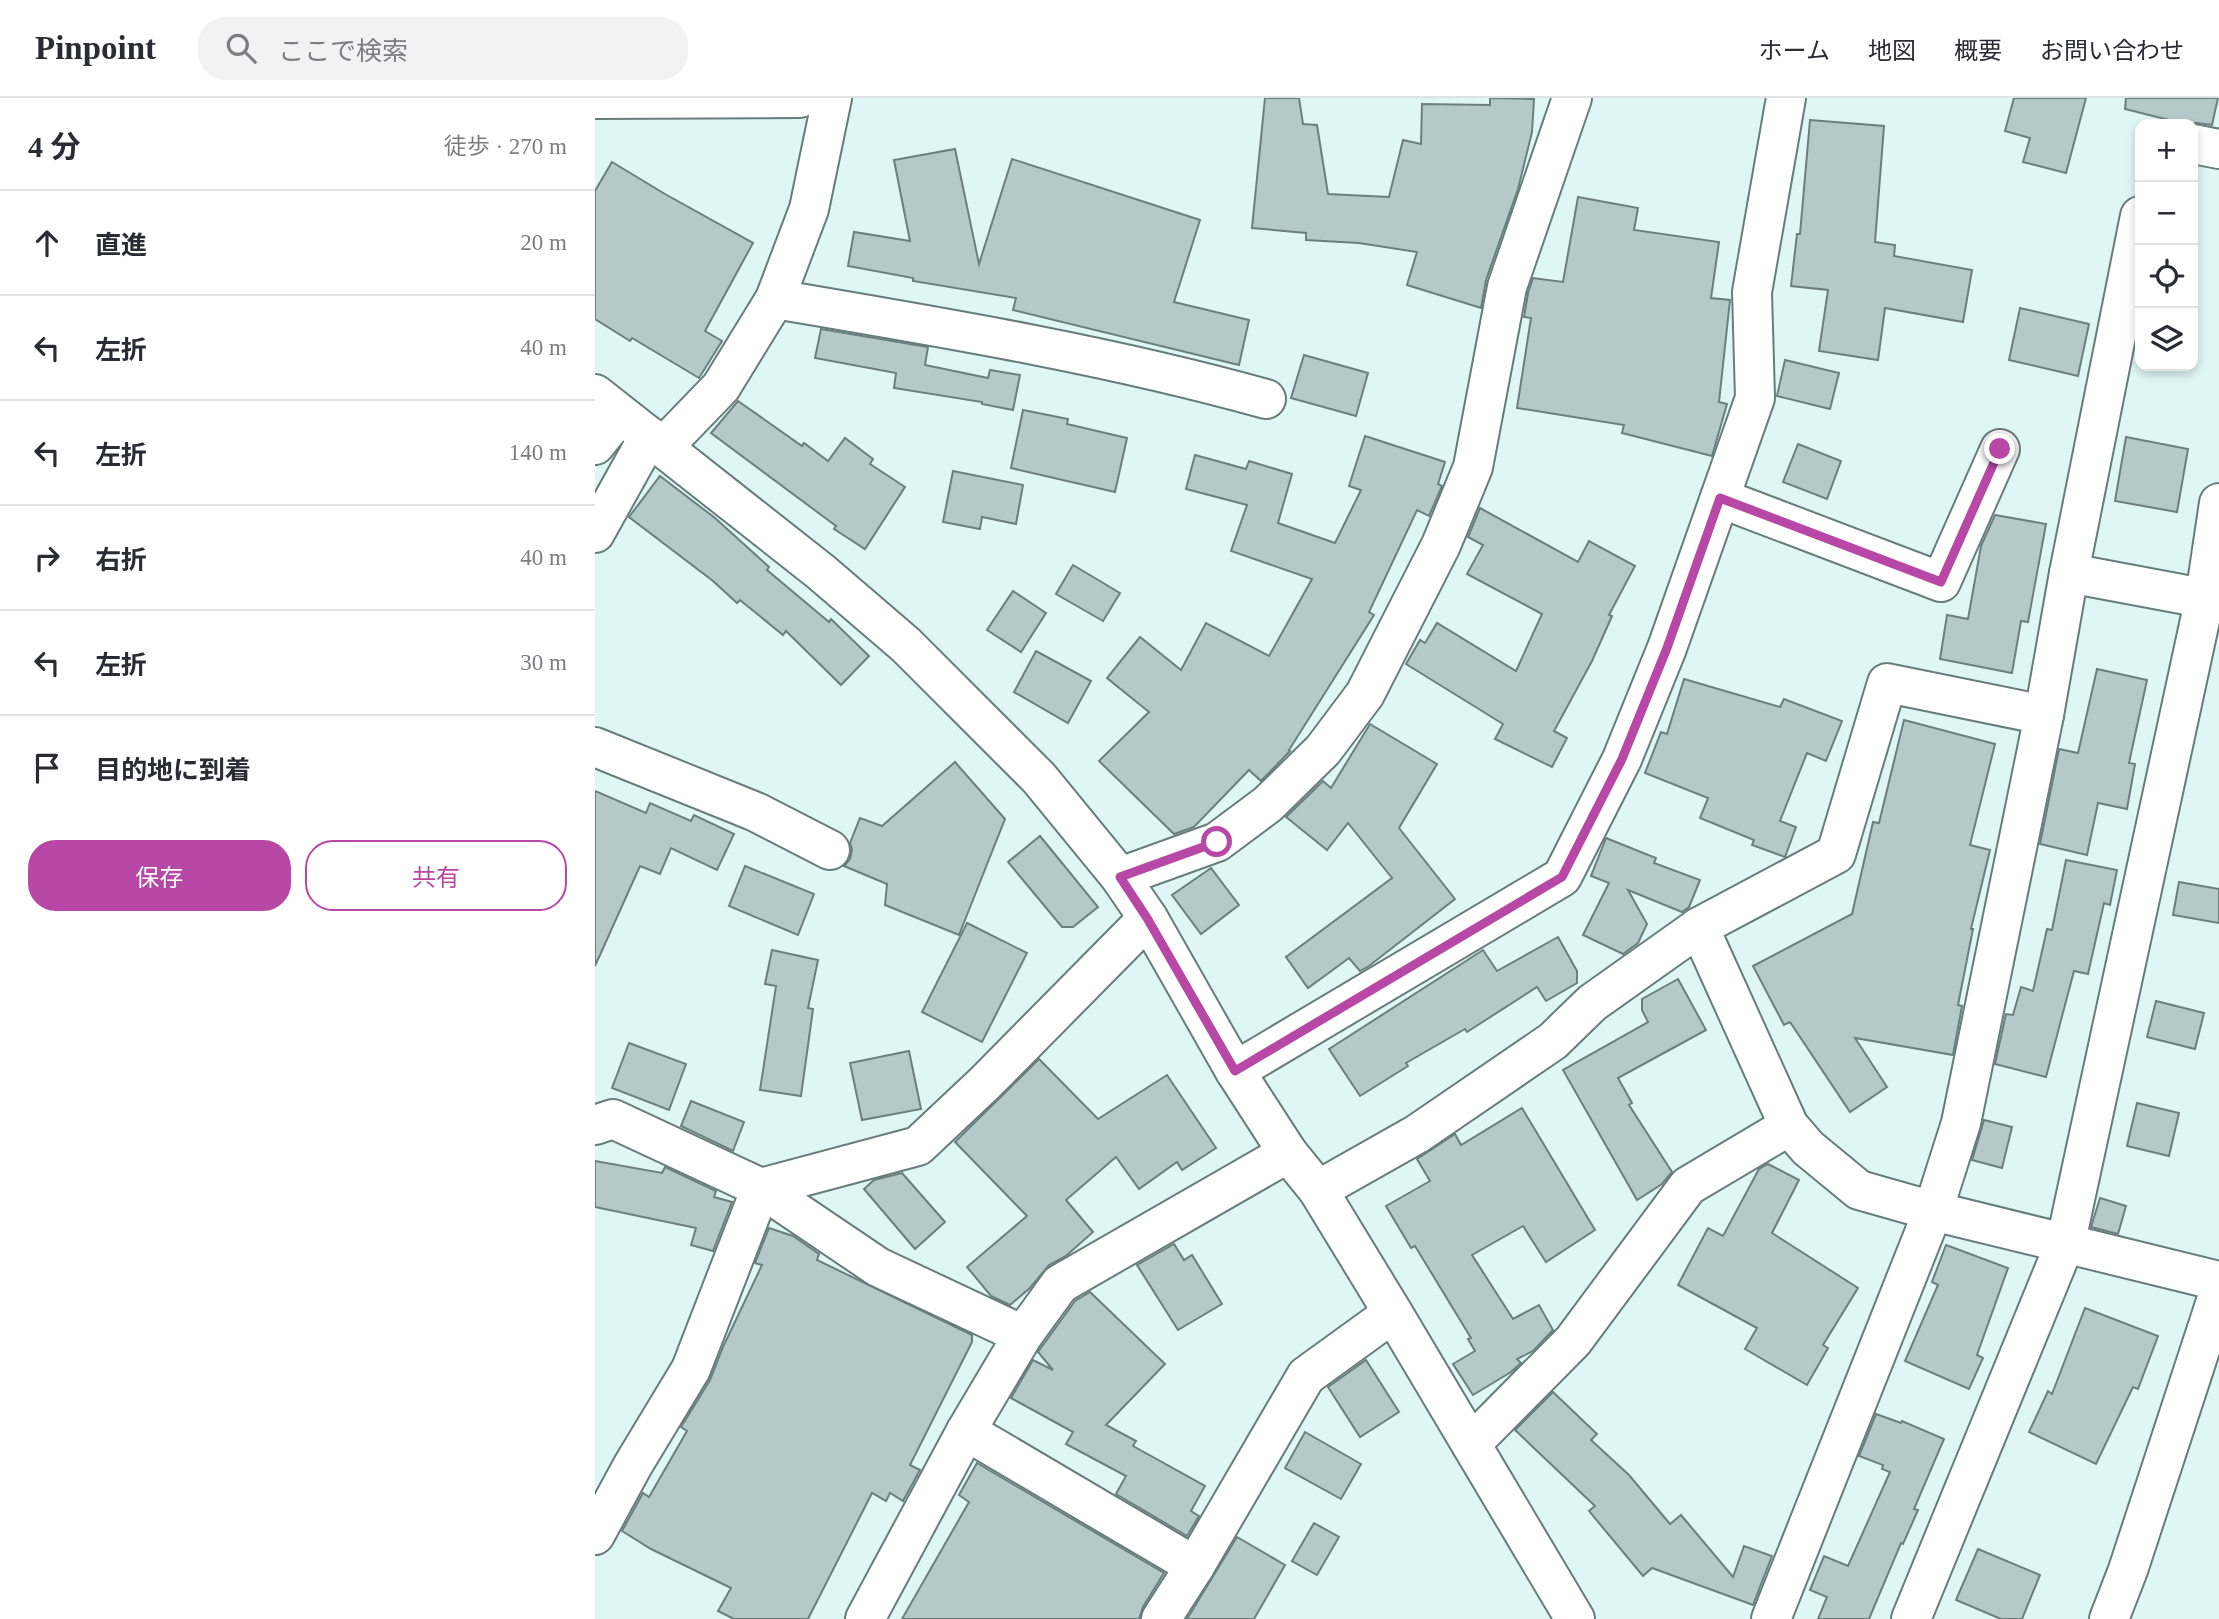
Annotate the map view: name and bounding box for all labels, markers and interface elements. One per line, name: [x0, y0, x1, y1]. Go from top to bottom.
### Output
search box: [198, 17, 688, 80]
icon: search: [222, 29, 260, 67]
text: Pinpoint: [35, 30, 156, 66]
text: ここで検索: [278, 37, 408, 66]
text: ホーム: [1759, 38, 1830, 64]
text: 地図: [1868, 38, 1916, 64]
text: 概要: [1954, 38, 2002, 64]
text: お問い合わせ: [2040, 38, 2184, 64]
map controls: [2135, 119, 2198, 371]
button: +: [2135, 119, 2198, 182]
text: 4 分: [28, 130, 81, 163]
text: 徒歩 · 270 m: [444, 134, 567, 159]
button: −: [2135, 182, 2198, 245]
icon: ahead: [28, 224, 66, 262]
text: 20 m: [520, 230, 567, 255]
text: 直進: [95, 231, 147, 260]
button: locate: [2135, 245, 2198, 308]
button: layers: [2135, 308, 2198, 371]
icon: left: [28, 329, 66, 367]
text: 40 m: [520, 335, 567, 360]
text: 左折: [95, 336, 147, 365]
route end: [1984, 433, 2015, 464]
icon: left: [28, 434, 66, 472]
text: 140 m: [509, 440, 567, 465]
text: 左折: [95, 441, 147, 470]
icon: right: [28, 539, 66, 577]
text: 40 m: [520, 545, 567, 570]
text: 右折: [95, 546, 147, 575]
icon: left: [28, 644, 66, 682]
text: 30 m: [520, 650, 567, 675]
text: 左折: [95, 651, 147, 680]
icon: arrive: [28, 749, 66, 787]
text: 目的地に到着: [95, 756, 251, 785]
route start: [1201, 826, 1232, 857]
button: 保存: [28, 840, 291, 911]
button: 共有: [305, 840, 567, 911]

